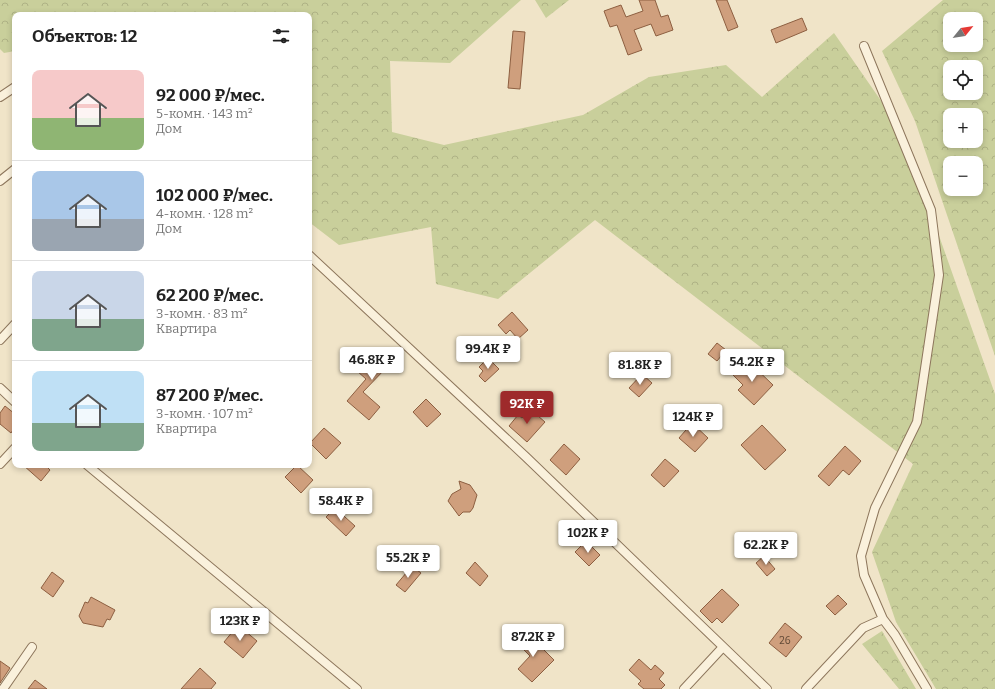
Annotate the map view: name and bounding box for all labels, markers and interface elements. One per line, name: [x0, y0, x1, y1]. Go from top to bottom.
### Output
north arrow: [943, 12, 983, 52]
map controls: [943, 12, 983, 196]
icon: filters: [270, 25, 292, 47]
text: Объектов: 12: [32, 26, 137, 47]
button: locate: [943, 60, 983, 100]
text: 92 000 ₽/мес.: [156, 85, 265, 106]
icon: home: [64, 86, 112, 134]
text: 5-комн. · 143 m²: [156, 106, 253, 121]
button: +: [943, 108, 983, 148]
text: Дом: [156, 121, 182, 136]
button: −: [943, 156, 983, 196]
text: 102 000 ₽/мес.: [156, 185, 273, 206]
icon: home: [64, 187, 112, 235]
text: 4-комн. · 128 m²: [156, 206, 253, 221]
text: Дом: [156, 221, 182, 236]
text: 62 200 ₽/мес.: [156, 285, 263, 306]
icon: home: [64, 287, 112, 335]
text: 3-комн. · 83 m²: [156, 306, 248, 321]
text: Квартира: [156, 321, 217, 336]
pin: 99.4K ₽: [451, 336, 525, 370]
text: 99.4K ₽: [465, 341, 511, 356]
pin: 46.8K ₽: [335, 347, 409, 381]
pin: 54.2K ₽: [715, 349, 789, 383]
text: 46.8K ₽: [349, 352, 395, 367]
pin: 81.8K ₽: [603, 352, 677, 386]
text: 54.2K ₽: [729, 354, 775, 369]
text: 81.8K ₽: [618, 357, 662, 372]
text: 87 200 ₽/мес.: [156, 385, 263, 406]
icon: home: [64, 387, 112, 435]
pin: 92K ₽: [499, 391, 555, 425]
text: 92K ₽: [509, 396, 545, 411]
pin: 124K ₽: [660, 404, 726, 438]
text: 3-комн. · 107 m²: [156, 406, 253, 421]
text: 124K ₽: [672, 409, 714, 424]
text: Квартира: [156, 421, 217, 436]
pin: 58.4K ₽: [304, 488, 378, 522]
text: 58.4K ₽: [318, 493, 364, 508]
pin: 102K ₽: [555, 520, 621, 554]
text: 102K ₽: [567, 525, 609, 540]
pin: 62.2K ₽: [729, 532, 803, 566]
text: 62.2K ₽: [743, 537, 789, 552]
pin: 55.2K ₽: [371, 545, 445, 579]
text: 55.2K ₽: [386, 550, 430, 565]
pin: 123K ₽: [207, 608, 273, 642]
text: 123K ₽: [220, 613, 260, 628]
pin: 87.2K ₽: [496, 624, 570, 658]
text: 87.2K ₽: [511, 629, 555, 644]
house number: 26: [779, 635, 791, 647]

